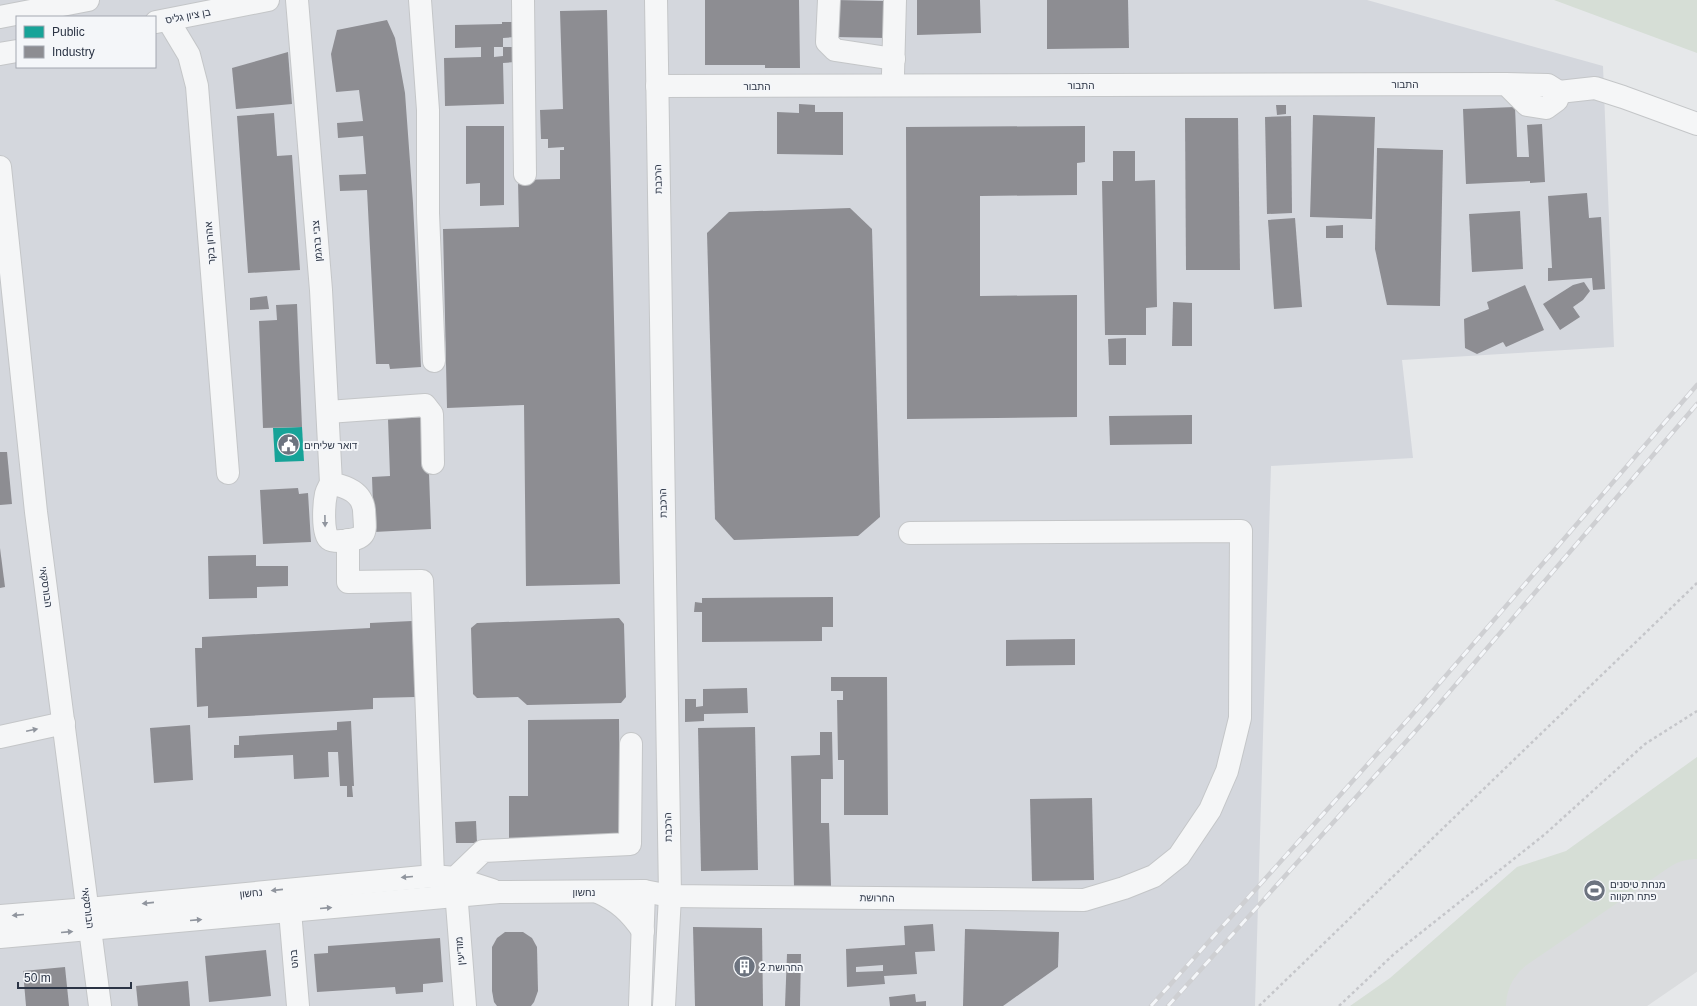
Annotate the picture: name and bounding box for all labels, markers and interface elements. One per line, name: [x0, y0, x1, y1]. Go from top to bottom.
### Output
street label: בן ציון גליס: [165, 6, 211, 26]
legend: [16, 16, 156, 68]
text: Public: [52, 25, 85, 39]
text: Industry: [52, 45, 95, 59]
street label: התבור: [1391, 79, 1419, 90]
street label: התבור: [1067, 80, 1095, 91]
street label: התבור: [743, 81, 771, 92]
street label: הרכבת: [652, 164, 664, 194]
street label: צבי ברגמן: [310, 219, 324, 262]
street label: אהרון בקר: [203, 220, 217, 265]
public building icon: דואר שליחים: [276, 432, 302, 458]
place label: דואר שליחים: [304, 440, 358, 451]
street label: הרכבת: [657, 488, 669, 518]
one-way arrow: [322, 515, 328, 528]
street label: הבורסקאי: [38, 566, 54, 608]
one-way arrow: [26, 726, 38, 732]
street label: הרכבת: [662, 812, 674, 842]
one-way arrow: [400, 874, 413, 881]
sports icon: מנחת טיסנים פתח תקווה: [1581, 877, 1607, 903]
place label: מנחת טיסנים פתח תקווה: [1610, 879, 1666, 902]
street label: נחשון: [239, 886, 263, 900]
street label: הבורסקאי: [80, 887, 96, 929]
one-way arrow: [271, 887, 283, 893]
street label: נחשון: [573, 887, 596, 898]
street label: החרושת: [859, 892, 895, 904]
one-way arrow: [142, 900, 154, 906]
one-way arrow: [320, 905, 332, 912]
one-way arrow: [12, 911, 24, 918]
one-way arrow: [190, 917, 202, 923]
one-way arrow: [61, 928, 73, 935]
street label: מודיעין: [453, 936, 467, 966]
street label: בהט: [288, 949, 300, 969]
building icon: החרושת 2: [732, 954, 758, 980]
place label: החרושת 2: [760, 962, 803, 973]
scale bar: [18, 964, 131, 990]
text: 50 m: [24, 971, 51, 985]

